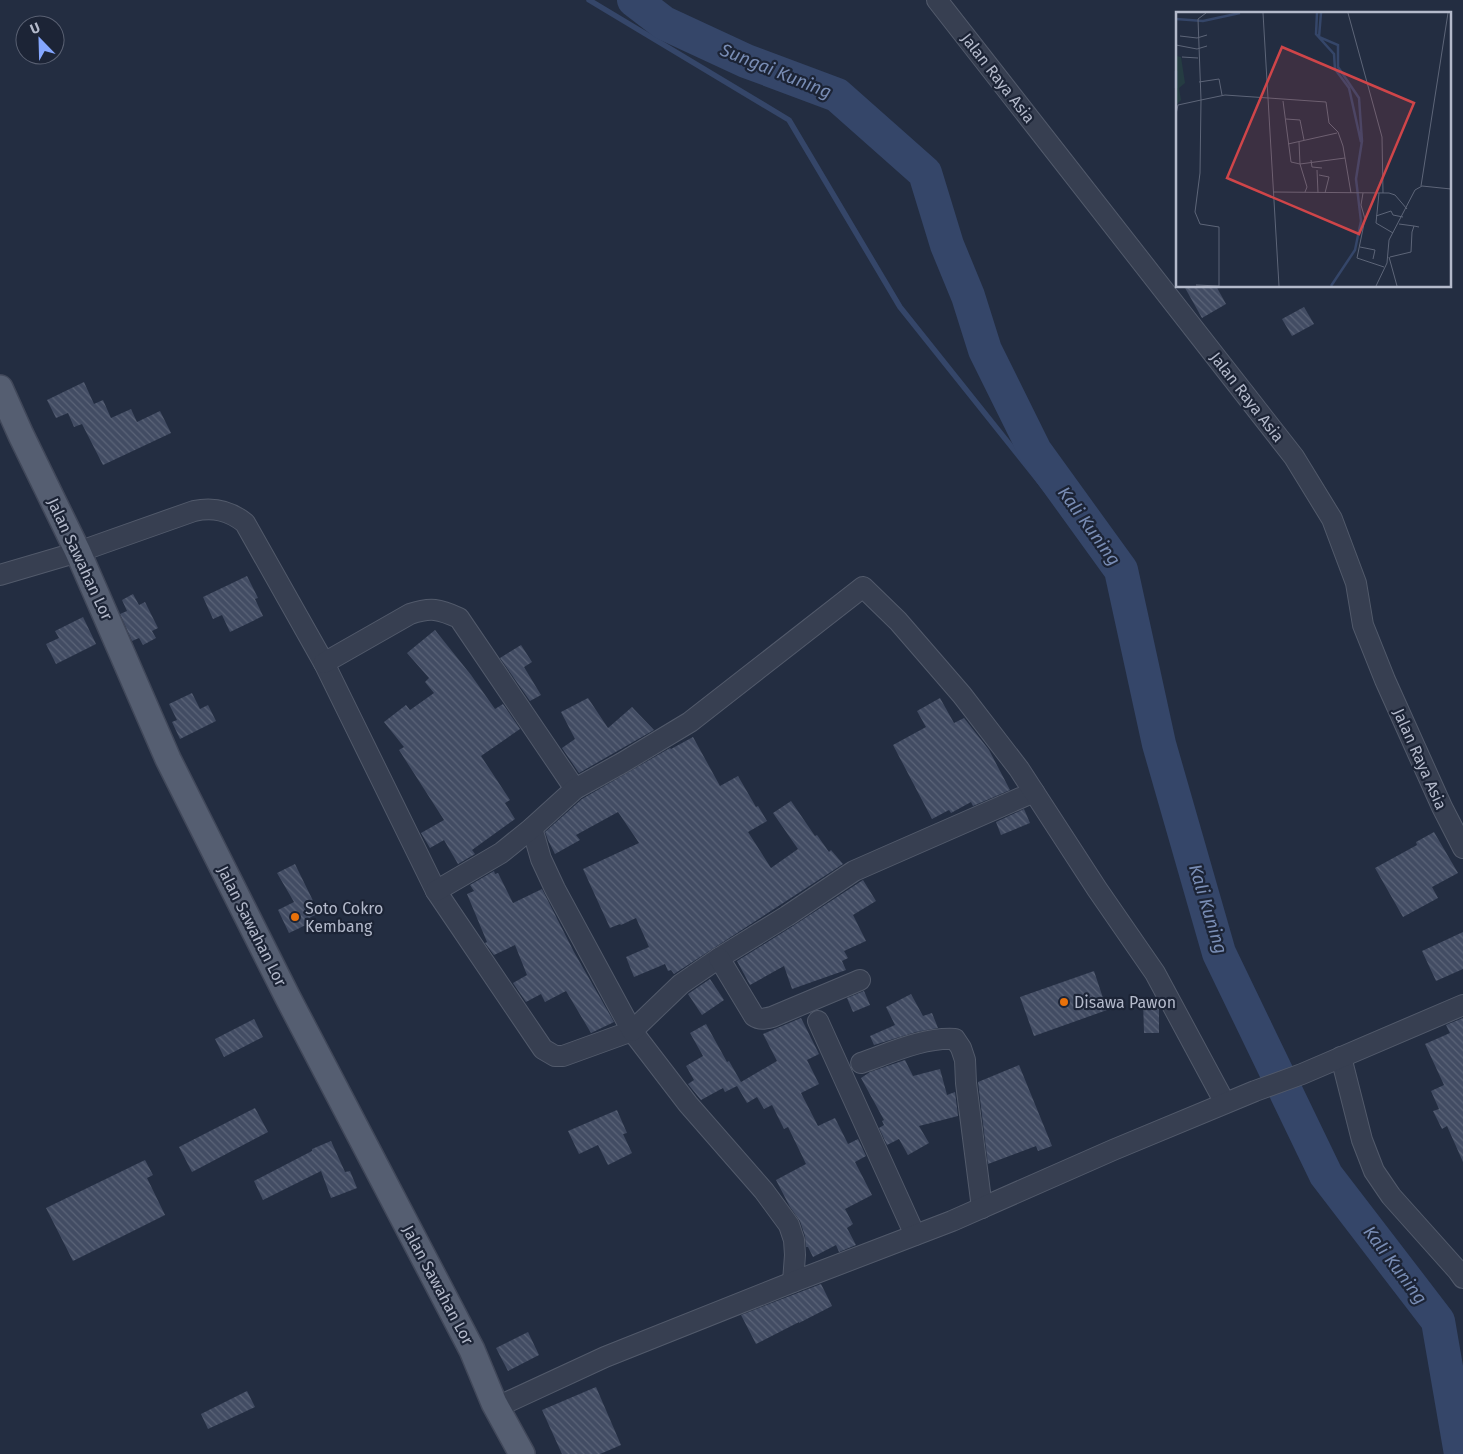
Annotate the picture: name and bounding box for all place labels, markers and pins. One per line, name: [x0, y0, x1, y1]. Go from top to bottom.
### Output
place label: Soto Cokro Kembang: [305, 899, 383, 936]
marker: Soto Cokro Kembang: [289, 911, 301, 923]
place label: Disawa Pawon: [1074, 993, 1176, 1012]
marker: Disawa Pawon: [1058, 996, 1070, 1008]

